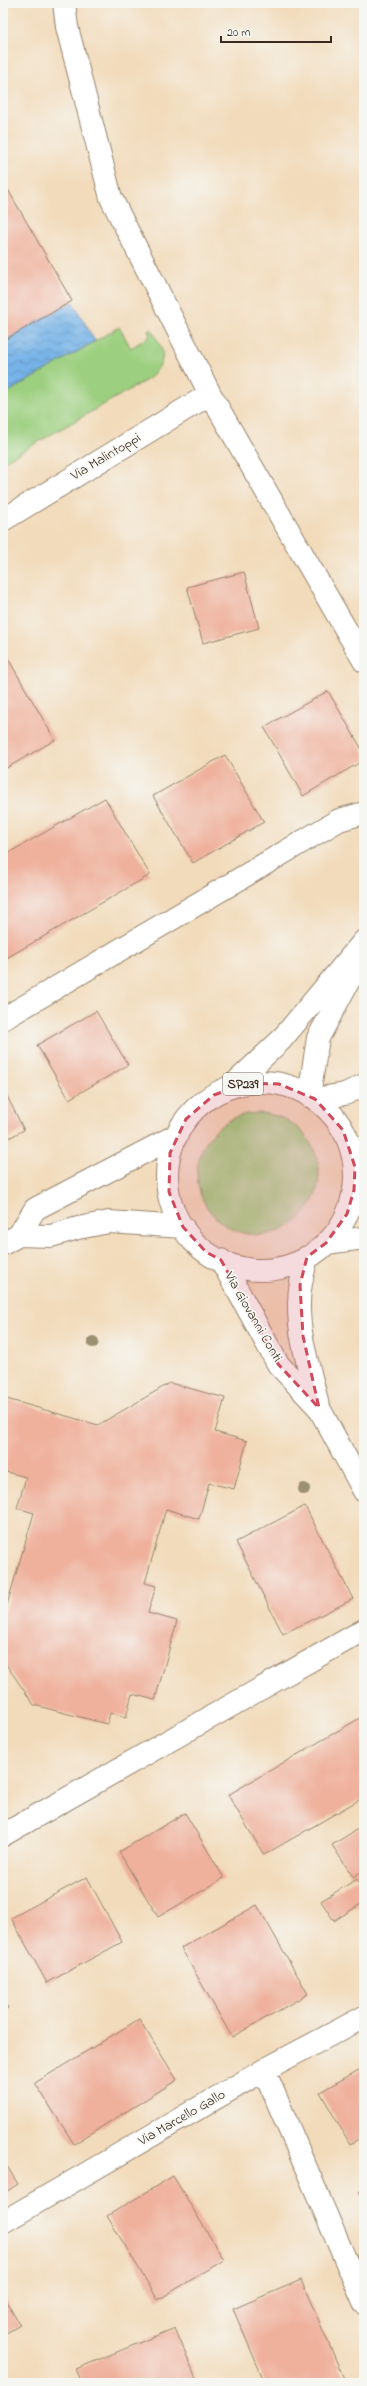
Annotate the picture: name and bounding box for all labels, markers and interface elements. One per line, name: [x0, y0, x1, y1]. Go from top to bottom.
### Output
scale bar: [221, 18, 331, 44]
text: 20 m: [227, 24, 250, 42]
street label: Via Malintoppi: [66, 428, 145, 487]
road number: SP239: [223, 1073, 263, 1095]
street label: Via Giovanni Conti: [218, 1267, 287, 1366]
street label: Via Marcello Gallo: [134, 2085, 229, 2152]

